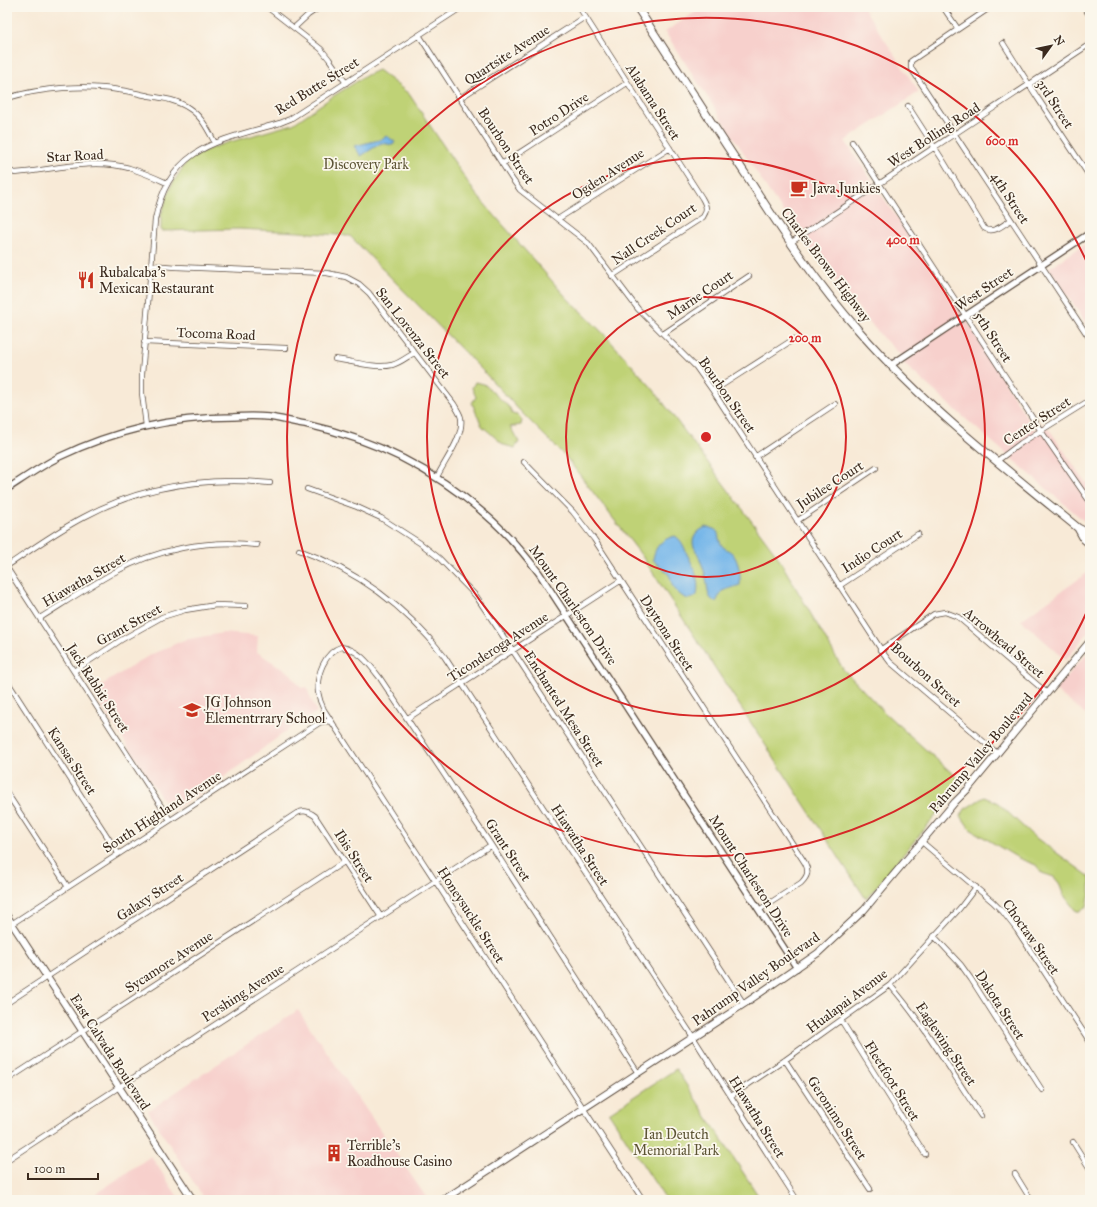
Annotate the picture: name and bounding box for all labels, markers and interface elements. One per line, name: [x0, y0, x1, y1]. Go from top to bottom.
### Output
street label: Quartsite Avenue: [461, 21, 553, 89]
north arrow: [1031, 26, 1071, 66]
text: N: [1051, 33, 1067, 49]
street label: Red Butte Street: [272, 53, 362, 119]
street label: Alabama Street: [622, 60, 684, 143]
street label: 3rd Street: [1033, 76, 1077, 132]
street label: Potro Drive: [526, 88, 592, 140]
street label: West Bolling Road: [885, 99, 983, 171]
street label: Bourbon Street: [474, 105, 538, 187]
text: 600 m: [986, 134, 1019, 148]
street label: Ogden Avenue: [569, 144, 647, 204]
street label: Star Road: [46, 146, 104, 166]
park label: Discovery Park: [323, 156, 409, 173]
street label: 4th Street: [987, 169, 1033, 227]
cafe icon: Java Junkies: [789, 178, 809, 198]
place label: Java Junkies: [810, 180, 880, 198]
street label: Nall Creek Court: [609, 199, 700, 269]
street label: Charles Brown Highway: [777, 204, 875, 326]
text: 400 m: [886, 233, 921, 248]
street label: West Street: [952, 263, 1016, 315]
place label: Rubalcaba's Mexican Restaurant: [99, 264, 214, 297]
street label: Marne Court: [664, 267, 736, 323]
restaurant icon: Rubalcaba's Mexican Restaurant: [76, 270, 96, 290]
street label: San Lorenza Street: [372, 284, 454, 382]
street label: 5th Street: [970, 308, 1016, 366]
street label: Tocoma Road: [176, 324, 256, 344]
text: 200 m: [789, 331, 822, 345]
street label: Bourbon Street: [695, 354, 759, 436]
street label: Center Street: [1000, 393, 1074, 449]
centre of rings: [699, 430, 713, 444]
street label: Jubilee Court: [792, 457, 867, 515]
street label: Indio Court: [838, 525, 906, 577]
street label: Mount Charleston Drive: [525, 542, 621, 668]
street label: Hiawatha Street: [39, 549, 129, 611]
street label: Daytona Street: [636, 592, 698, 674]
street label: Grant Street: [94, 600, 164, 650]
street label: Arrowhead Street: [959, 604, 1048, 682]
street label: Ticonderoga Avenue: [444, 608, 552, 686]
street label: Jack Rabbit Street: [61, 639, 133, 736]
street label: Bourbon Street: [887, 639, 965, 711]
street label: Enchanted Mesa Street: [520, 648, 608, 770]
street label: Pahrump Valley Boulevard: [926, 689, 1036, 817]
place label: JG Johnson Elementrrary School: [203, 694, 326, 727]
school or university icon: JG Johnson Elementrrary School: [182, 700, 202, 720]
street label: Kansas Street: [44, 724, 100, 798]
street label: South Highland Avenue: [99, 767, 225, 857]
street label: Hiawatha Street: [547, 801, 613, 889]
street label: Mount Charleston Drive: [705, 812, 797, 941]
street label: Grant Street: [481, 815, 535, 885]
street label: Ibis Street: [331, 826, 377, 886]
street label: Honeysuckle Street: [434, 864, 508, 966]
street label: Galaxy Street: [113, 869, 187, 925]
street label: Choctaw Street: [999, 896, 1063, 978]
street label: Sycamore Avenue: [122, 927, 216, 997]
street label: Pahrump Valley Boulevard: [689, 929, 823, 1029]
street label: Pershing Avenue: [199, 960, 287, 1026]
street label: Hualapai Avenue: [803, 965, 891, 1037]
street label: Dakota Street: [971, 967, 1029, 1043]
street label: East Calvada Boulevard: [66, 991, 154, 1113]
street label: Eaglewing Street: [912, 999, 980, 1089]
street label: Fleetfoot Street: [861, 1038, 923, 1124]
street label: Hiawatha Street: [725, 1073, 789, 1161]
street label: Geronimo Street: [804, 1073, 870, 1163]
park label: Ian Deutch Memorial Park: [633, 1126, 720, 1159]
place label: Terrible's Roadhouse Casino: [347, 1137, 452, 1170]
building icon: Terrible's Roadhouse Casino: [324, 1143, 344, 1163]
scale bar: [28, 1155, 98, 1181]
text: 100 m: [34, 1162, 65, 1176]

